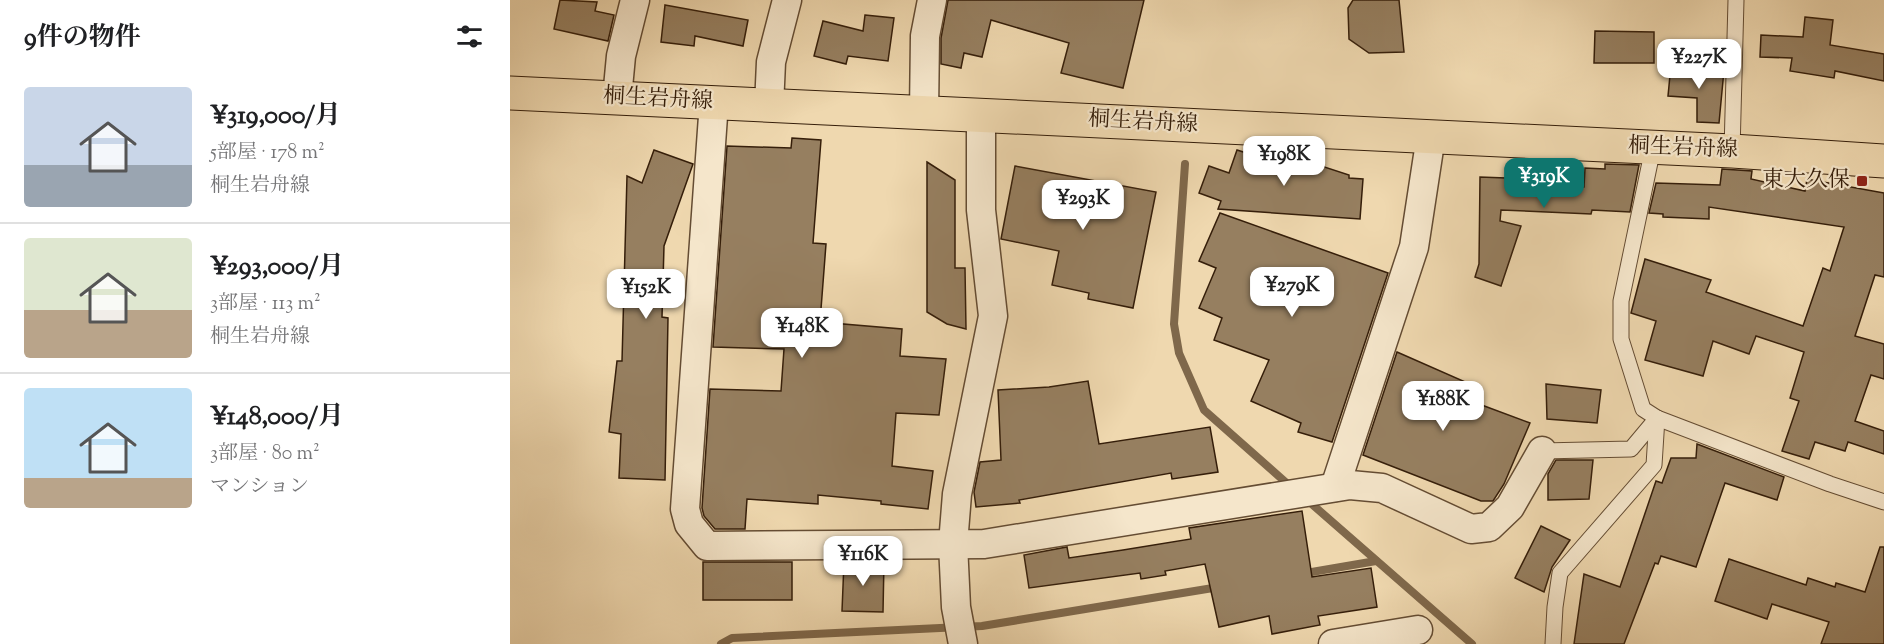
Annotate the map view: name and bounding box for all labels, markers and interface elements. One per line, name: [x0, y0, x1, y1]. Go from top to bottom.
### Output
text: 9件の物件: [24, 20, 141, 57]
icon: filters: [453, 20, 486, 53]
pin: ¥227K: [1657, 39, 1741, 90]
text: ¥227K: [1671, 44, 1727, 73]
street label: 桐生岩舟線: [602, 81, 714, 119]
text: ¥319,000/月: [210, 98, 341, 135]
street label: 桐生岩舟線: [1087, 104, 1199, 142]
icon: home: [72, 111, 144, 183]
street label: 桐生岩舟線: [1627, 131, 1739, 167]
pin: ¥198K: [1242, 136, 1326, 187]
text: 5部屋 · 178 m²: [210, 139, 325, 168]
text: ¥198K: [1257, 141, 1311, 170]
pin: ¥319K: [1502, 158, 1586, 209]
text: ¥319K: [1518, 163, 1570, 192]
place label: 東大久保: [1762, 165, 1850, 197]
text: 桐生岩舟線: [210, 172, 310, 201]
marker: 東大久保: [1855, 174, 1869, 188]
pin: ¥293K: [1041, 180, 1125, 231]
text: ¥293K: [1056, 185, 1110, 214]
text: ¥293,000/月: [210, 249, 344, 286]
icon: home: [72, 262, 144, 334]
pin: ¥279K: [1250, 267, 1334, 318]
pin: ¥152K: [604, 269, 688, 320]
text: ¥279K: [1264, 272, 1320, 301]
text: ¥152K: [621, 274, 671, 303]
text: 3部屋 · 113 m²: [210, 290, 321, 319]
pin: ¥148K: [760, 308, 844, 359]
text: ¥148K: [775, 313, 829, 342]
text: 桐生岩舟線: [210, 323, 310, 352]
pin: ¥188K: [1401, 381, 1485, 432]
text: ¥188K: [1416, 386, 1470, 415]
text: ¥148,000/月: [210, 399, 344, 436]
icon: home: [72, 412, 144, 484]
text: 3部屋 · 80 m²: [210, 440, 320, 469]
text: マンション: [210, 473, 309, 502]
pin: ¥116K: [821, 536, 905, 587]
text: ¥116K: [838, 541, 888, 570]

